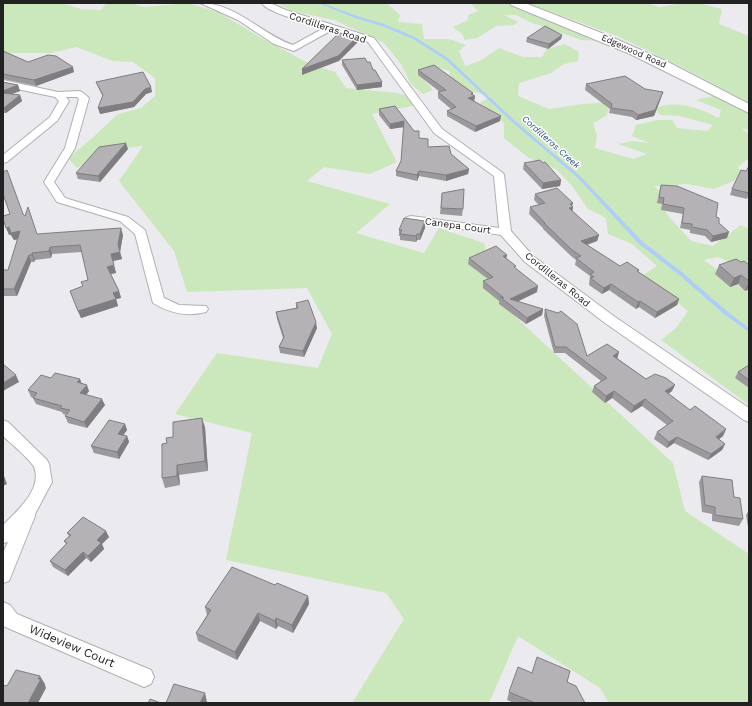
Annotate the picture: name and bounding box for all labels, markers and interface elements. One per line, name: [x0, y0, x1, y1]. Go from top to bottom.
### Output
street label: Cordilleras Road: [288, 10, 368, 45]
street label: Edgewood Road: [600, 32, 668, 70]
water label: Cordilleras Creek: [520, 113, 583, 171]
street label: Canepa Court: [424, 215, 492, 236]
street label: Cordilleras Road: [523, 250, 592, 309]
street label: Wideview Court: [27, 622, 117, 670]

